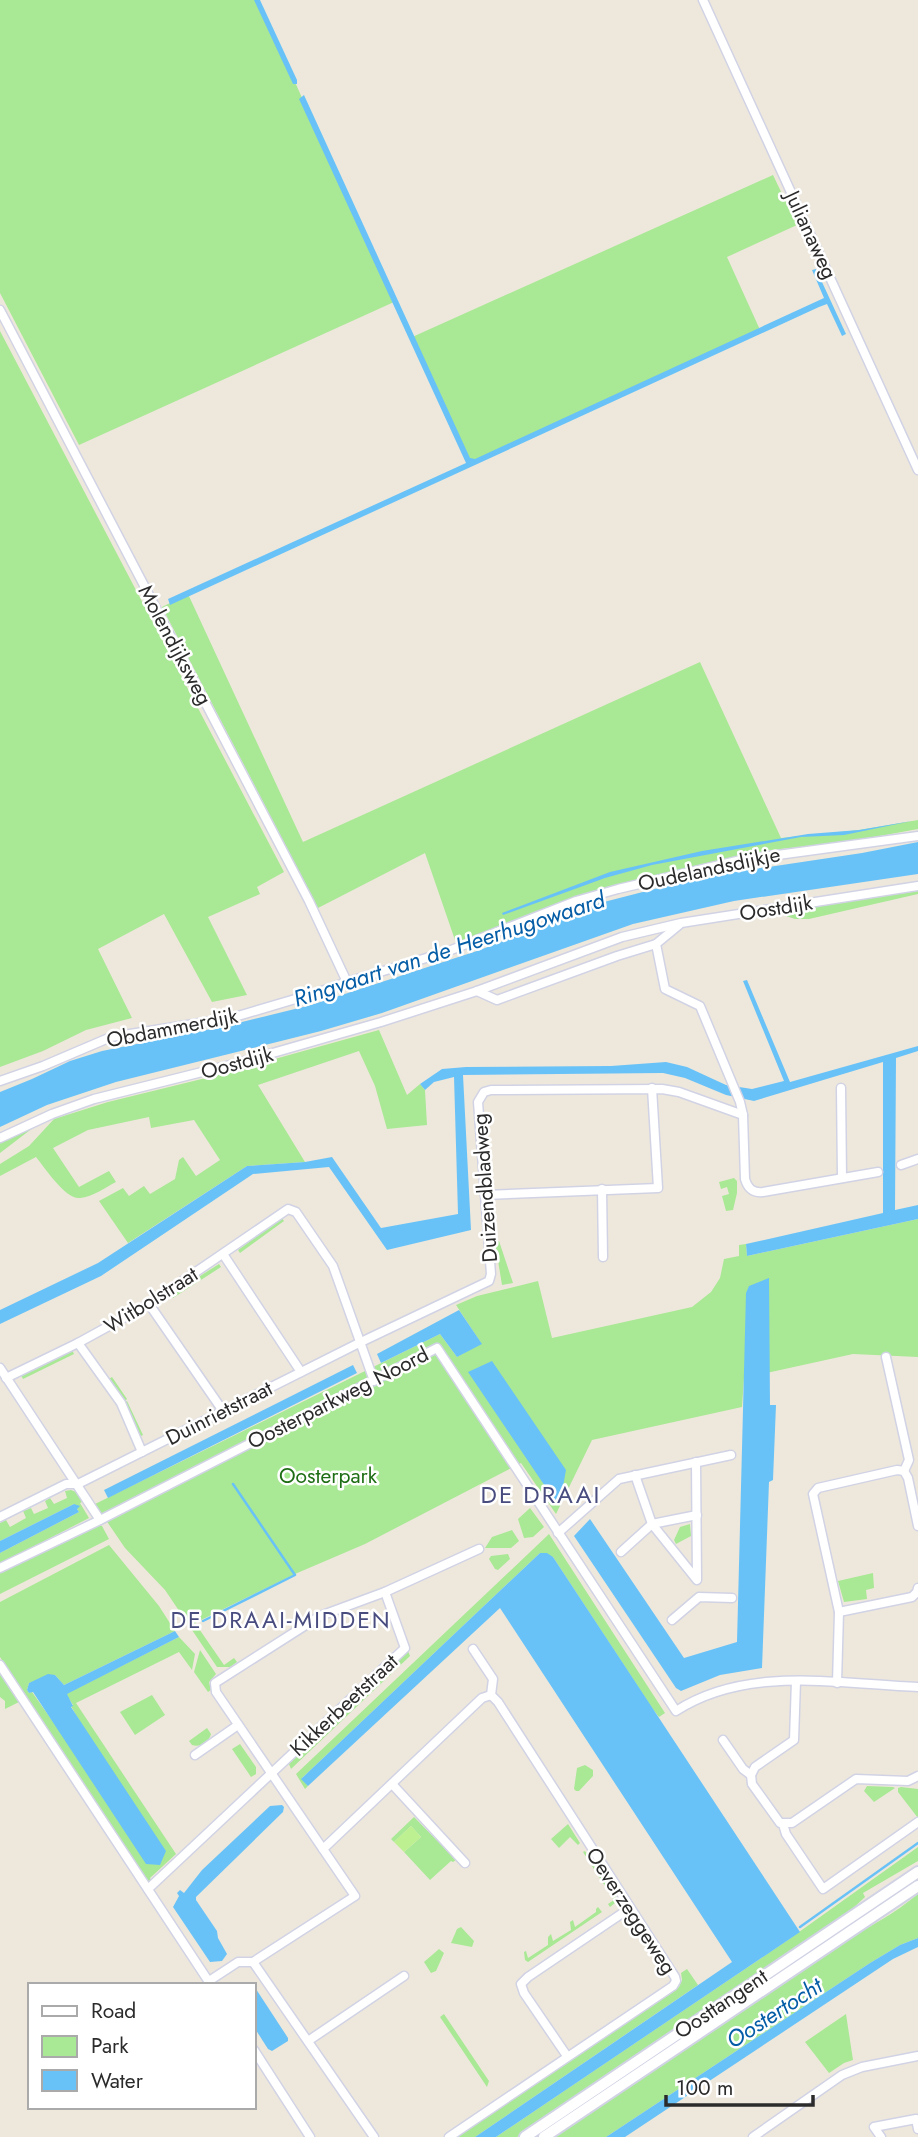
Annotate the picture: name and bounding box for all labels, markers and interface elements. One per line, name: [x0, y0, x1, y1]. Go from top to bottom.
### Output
street label: Julianaweg: [776, 183, 845, 284]
street label: Molendijksweg: [131, 580, 219, 710]
street label: Oudelandsdijkje: [635, 839, 783, 899]
water label: Ringvaart van de Heerhugowaard: [289, 882, 610, 1016]
street label: Oostdijk: [737, 887, 815, 929]
street label: Obdammerdijk: [104, 1000, 241, 1055]
street label: Oostdijk: [198, 1039, 277, 1087]
street label: Duizendbladweg: [465, 1112, 505, 1264]
street label: Witbolstraat: [98, 1259, 204, 1341]
street label: Oosterparkweg Noord: [242, 1339, 434, 1457]
street label: Duinrietstraat: [160, 1373, 278, 1453]
park label: Oosterpark: [279, 1461, 378, 1491]
district label: DE DRAAI: [481, 1477, 601, 1512]
district label: DE DRAAI-MIDDEN: [170, 1603, 392, 1637]
street label: Kikkerbeetstraat: [283, 1647, 405, 1763]
street label: Oeverzeggeweg: [579, 1842, 683, 1980]
street label: Oosttangent: [668, 1962, 774, 2046]
water label: Oostertocht: [719, 1968, 830, 2057]
legend: [28, 1983, 256, 2109]
text: Road: [91, 1996, 136, 2026]
text: Park: [91, 2031, 129, 2061]
scale bar: [666, 2064, 813, 2108]
text: Water: [91, 2066, 144, 2096]
text: 100 m: [676, 2073, 733, 2103]

